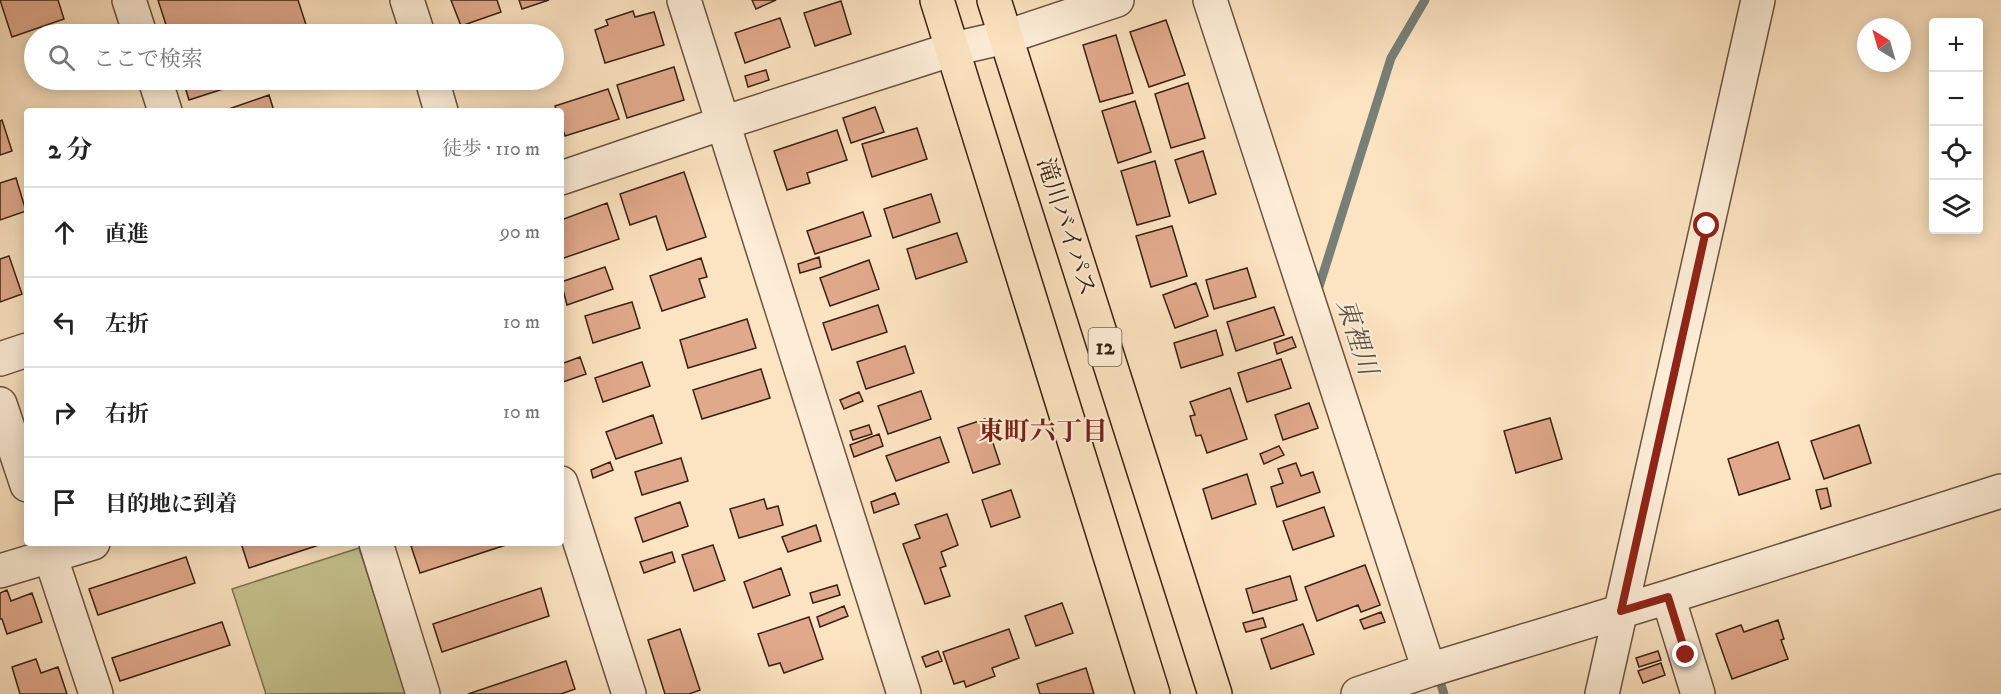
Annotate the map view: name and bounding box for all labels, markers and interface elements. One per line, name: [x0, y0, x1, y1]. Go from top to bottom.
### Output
north arrow: [1857, 18, 1911, 72]
map controls: [1929, 18, 1983, 234]
button: +: [1929, 18, 1983, 72]
search box: [24, 24, 564, 90]
icon: search: [45, 41, 78, 74]
text: ここで検索: [93, 46, 203, 73]
button: −: [1929, 72, 1983, 126]
button: locate: [1929, 126, 1983, 180]
text: 2 分: [48, 134, 92, 167]
text: 徒歩 · 110 m: [442, 137, 540, 162]
street label: 滝川バイパス: [1030, 154, 1102, 300]
button: layers: [1929, 180, 1983, 234]
route start: [1693, 212, 1719, 238]
icon: ahead: [48, 216, 81, 249]
text: 90 m: [500, 220, 540, 245]
text: 直進: [105, 221, 149, 248]
water label: 東裡川: [1328, 295, 1385, 382]
icon: left: [48, 306, 81, 339]
text: 10 m: [503, 310, 540, 335]
text: 左折: [105, 311, 149, 338]
road number: 12: [1088, 328, 1122, 366]
icon: right: [48, 396, 81, 429]
text: 10 m: [503, 400, 540, 425]
text: 右折: [105, 401, 149, 428]
district label: 東町六丁目: [978, 416, 1108, 449]
icon: arrive: [48, 486, 81, 519]
text: 目的地に到着: [105, 491, 237, 518]
route end: [1672, 641, 1698, 667]

